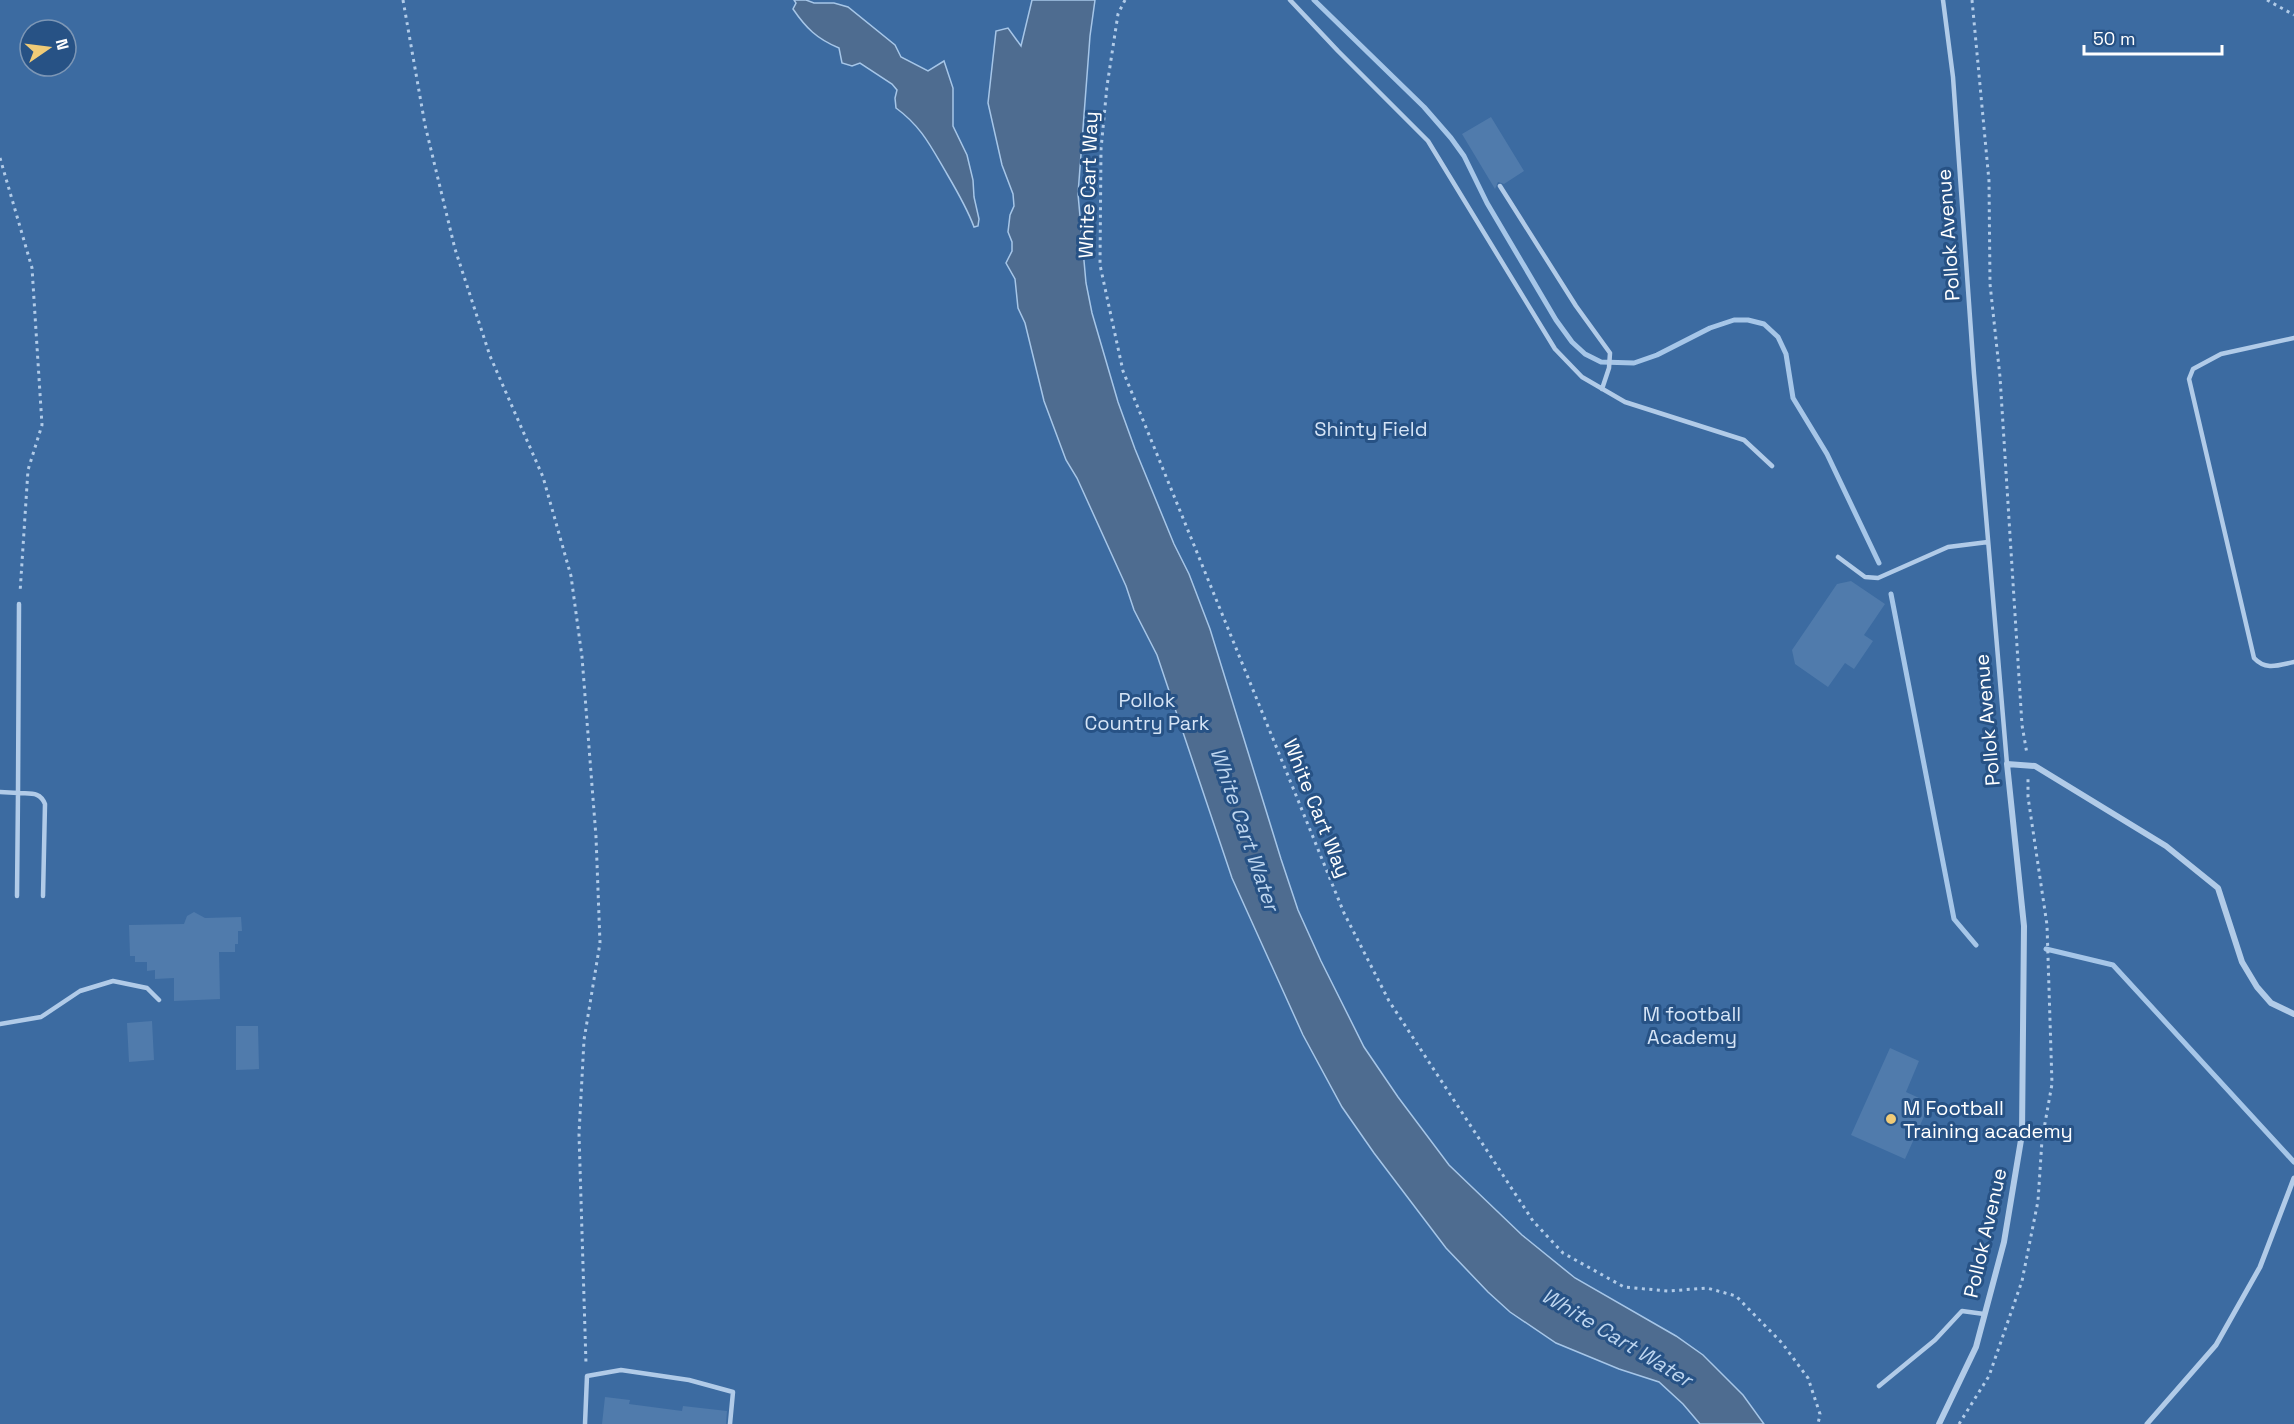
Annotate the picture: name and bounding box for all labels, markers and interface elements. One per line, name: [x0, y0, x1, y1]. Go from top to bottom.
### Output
north arrow: [18, 18, 78, 78]
scale bar: [2084, 18, 2222, 56]
text: 50 m: [2093, 27, 2135, 50]
text: N: [51, 37, 74, 52]
street label: White Cart Way: [1072, 111, 1104, 259]
street label: Pollok Avenue: [1930, 168, 1966, 302]
park label: Shinty Field: [1314, 416, 1428, 442]
street label: Pollok Avenue: [1968, 653, 2006, 787]
park label: Pollok Country Park: [1084, 687, 1210, 736]
street label: White Cart Way: [1277, 735, 1357, 881]
water label: White Cart Water: [1204, 744, 1286, 916]
park label: M football Academy: [1643, 1001, 1741, 1050]
place label: M Football Training academy: [1903, 1095, 2073, 1144]
marker: M Football Training academy: [1884, 1112, 1898, 1126]
street label: Pollok Avenue: [1957, 1166, 2013, 1300]
water label: White Cart Water: [1537, 1281, 1699, 1394]

